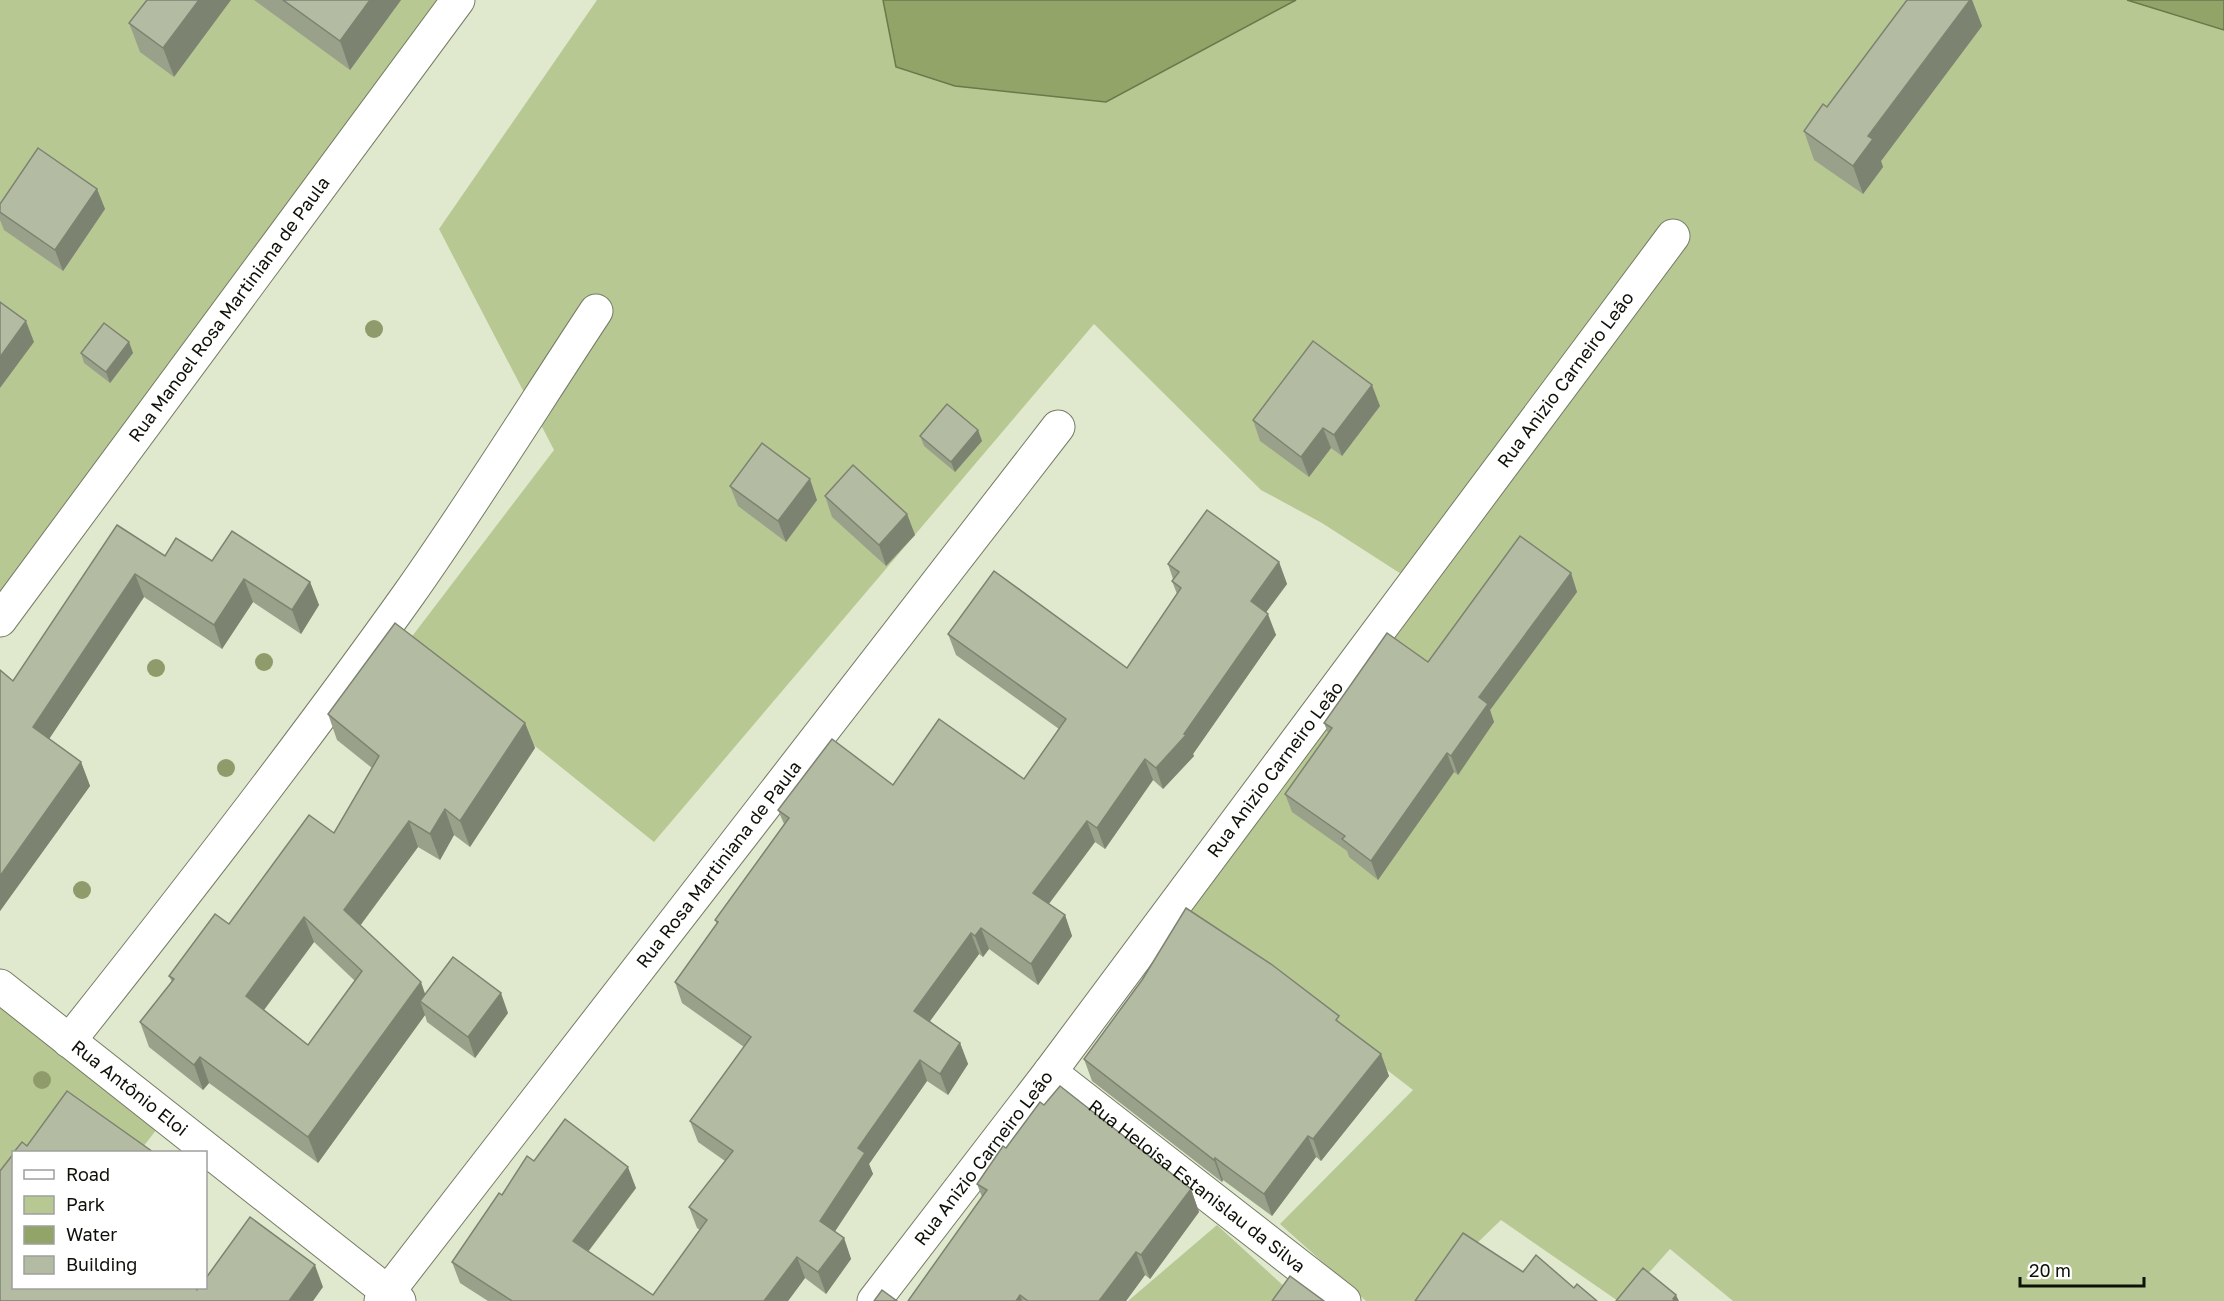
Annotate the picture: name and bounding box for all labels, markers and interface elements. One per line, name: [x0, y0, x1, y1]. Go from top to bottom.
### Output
street label: Rua Manoel Rosa Martiniana de Paula: [123, 172, 334, 446]
street label: Rua Anizio Carneiro Leão: [1492, 287, 1638, 472]
street label: Rua Anizio Carneiro Leão: [1202, 676, 1347, 861]
street label: Rua Rosa Martiniana de Paula: [631, 756, 805, 972]
street label: Rua Antônio Eloi: [68, 1035, 193, 1140]
street label: Rua Anizio Carneiro Leão: [909, 1066, 1057, 1249]
street label: Rua Heloisa Estanislau da Silva: [1084, 1094, 1310, 1277]
legend: [12, 1151, 207, 1289]
text: Road: [66, 1163, 110, 1185]
text: Park: [66, 1193, 105, 1215]
text: Water: [66, 1223, 117, 1245]
scale bar: [2020, 1250, 2144, 1288]
text: Building: [66, 1253, 137, 1275]
text: 20 m: [2029, 1259, 2071, 1281]

